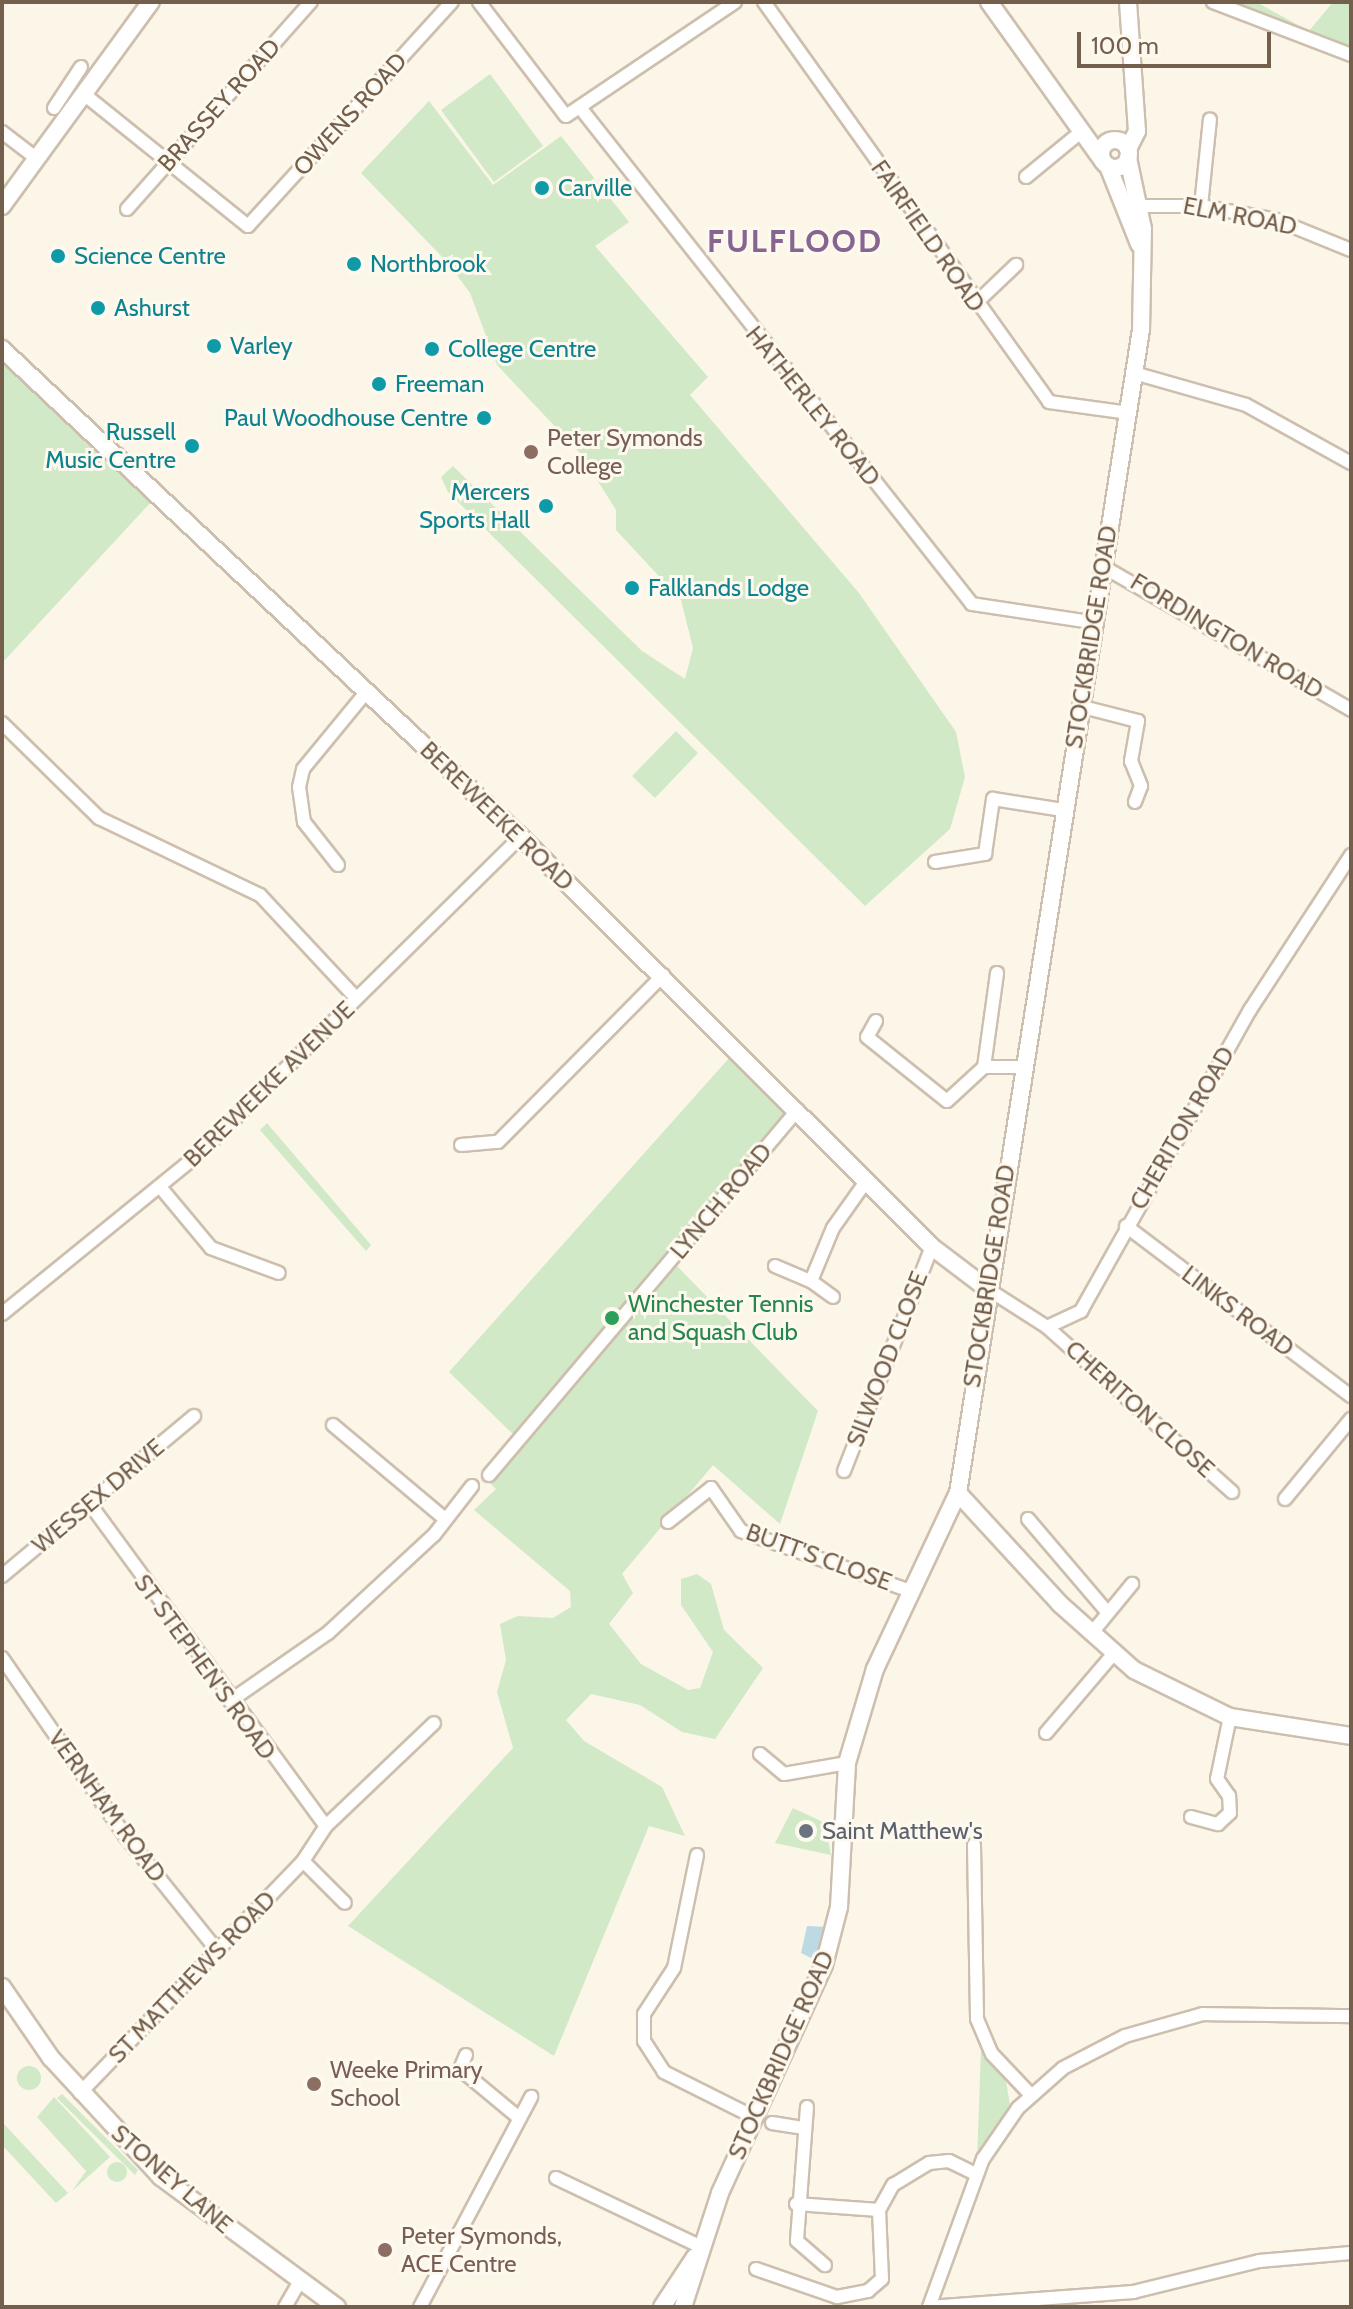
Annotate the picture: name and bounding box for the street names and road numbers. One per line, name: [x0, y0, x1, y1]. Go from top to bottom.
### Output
street label: BRASSEY ROAD: [152, 33, 286, 177]
street label: OWENS ROAD: [287, 47, 413, 181]
street label: FAIRFIELD ROAD: [865, 155, 991, 317]
street label: ELM ROAD: [1181, 191, 1299, 241]
street label: HATHERLEY ROAD: [740, 320, 886, 492]
street label: STOCKBRIDGE ROAD: [1059, 524, 1123, 750]
street label: FORDINGTON ROAD: [1125, 567, 1329, 705]
street label: BEREWEEKE ROAD: [414, 736, 580, 896]
street label: BEREWEEKE AVENUE: [178, 995, 360, 1173]
street label: CHERITON ROAD: [1124, 1041, 1240, 1215]
street label: LYNCH ROAD: [664, 1137, 778, 1265]
street label: STOCKBRIDGE ROAD: [957, 1163, 1021, 1389]
street label: LINKS ROAD: [1176, 1260, 1300, 1362]
street label: SILWOOD CLOSE: [840, 1267, 934, 1451]
street label: CHERITON CLOSE: [1060, 1335, 1220, 1483]
street label: WESSEX DRIVE: [26, 1433, 170, 1559]
street label: BUTT'S CLOSE: [742, 1517, 896, 1597]
street label: ST STEPHEN'S ROAD: [128, 1569, 282, 1765]
street label: VERNHAM ROAD: [42, 1724, 172, 1888]
street label: ST MATTHEWS ROAD: [102, 1885, 282, 2069]
street label: STOCKBRIDGE ROAD: [722, 1946, 840, 2164]
street label: STONEY LANE: [106, 2119, 238, 2239]

